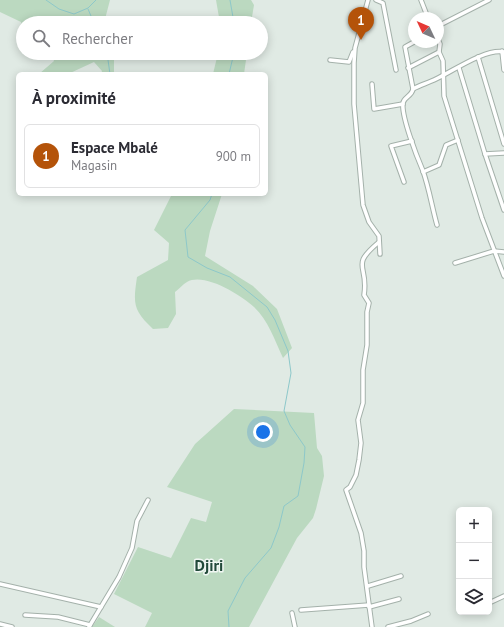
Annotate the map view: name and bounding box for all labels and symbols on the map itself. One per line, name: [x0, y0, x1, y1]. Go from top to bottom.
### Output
pin: 1: [348, 7, 374, 40]
north arrow: [408, 12, 444, 48]
your location: [253, 422, 273, 442]
district label: Djiri: [195, 555, 223, 575]

